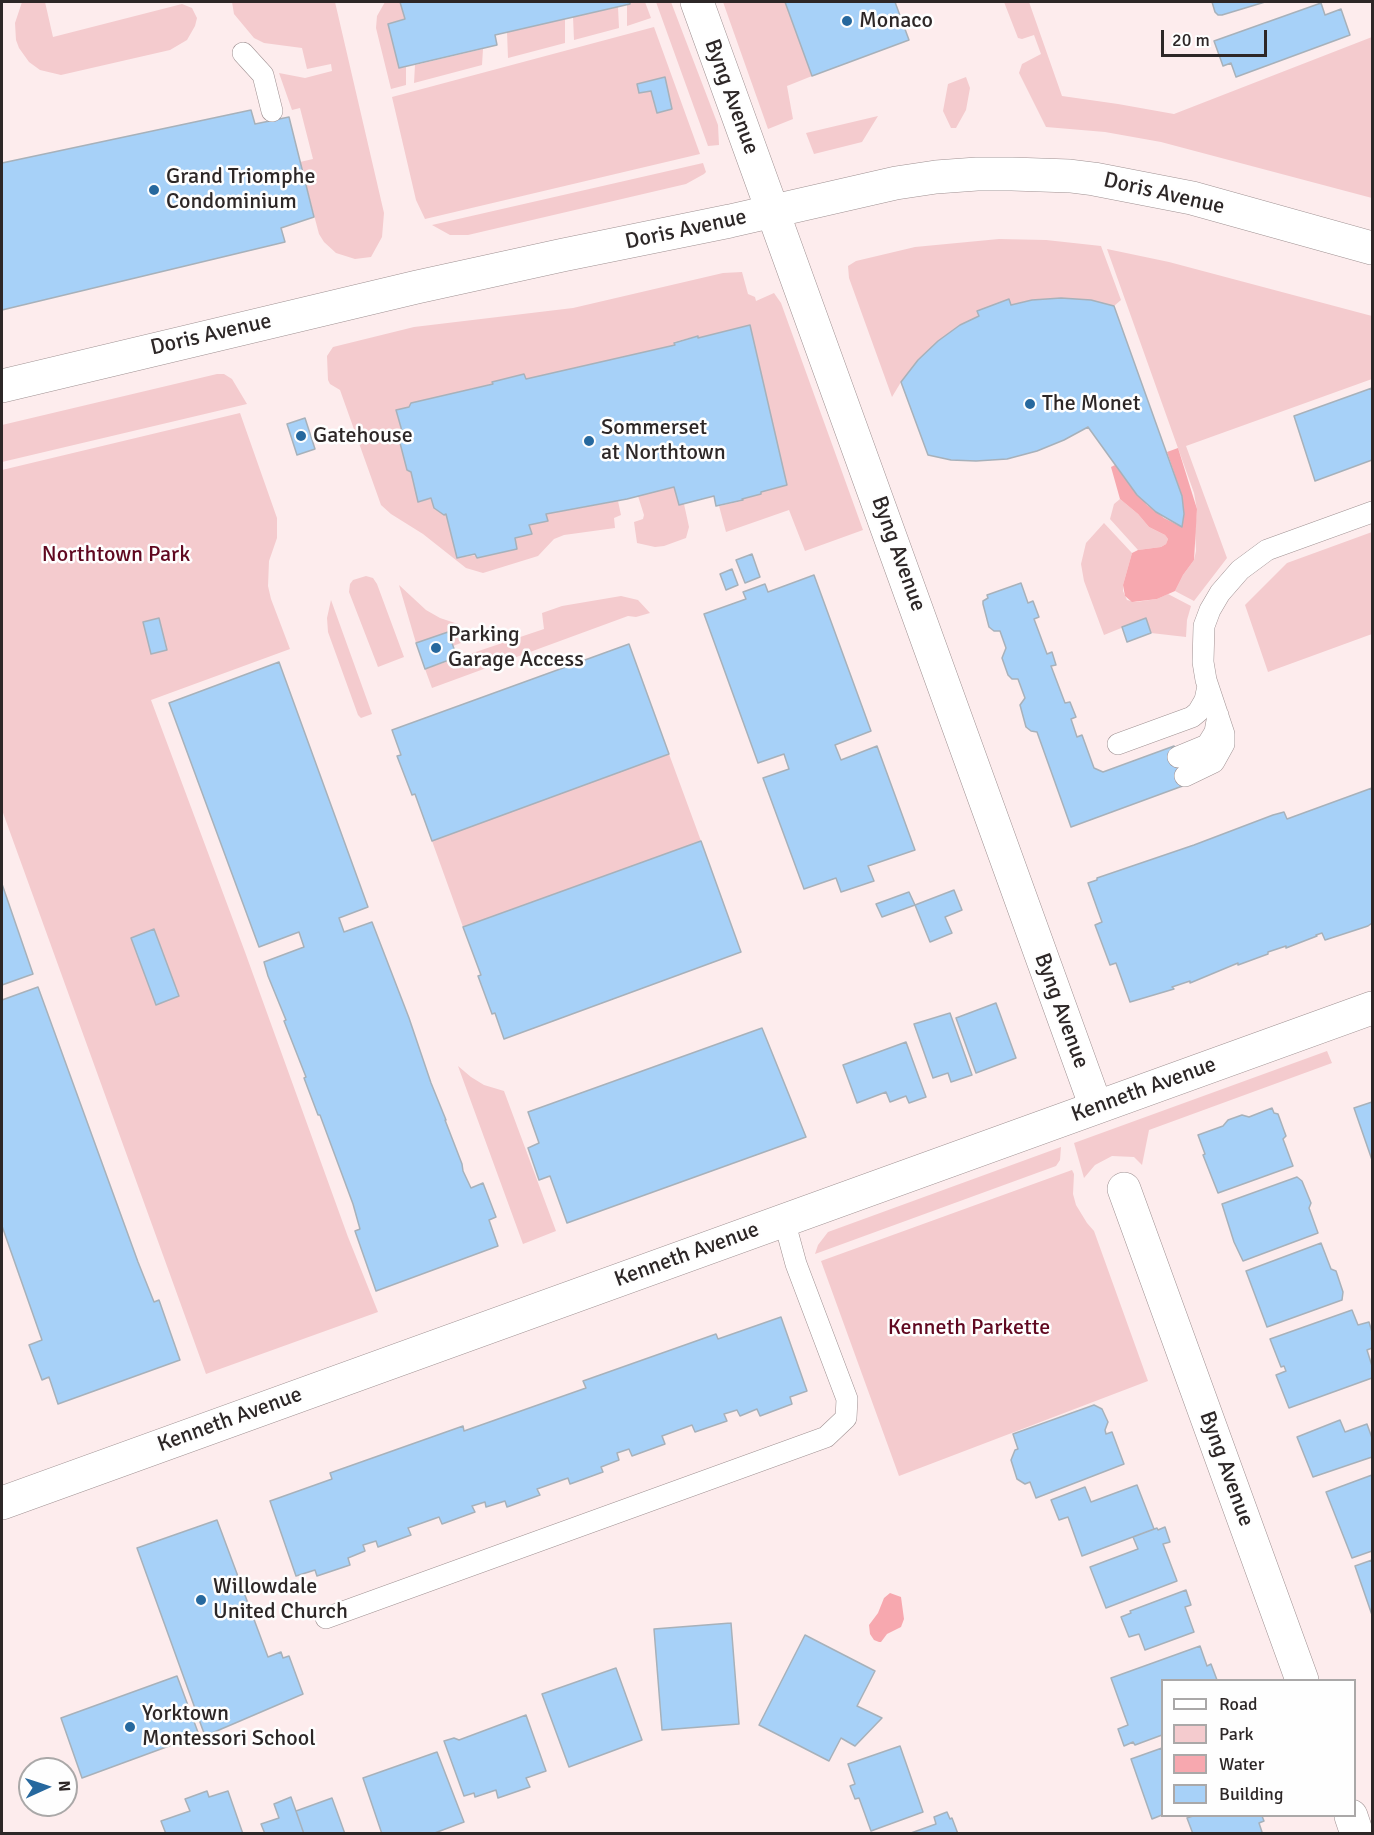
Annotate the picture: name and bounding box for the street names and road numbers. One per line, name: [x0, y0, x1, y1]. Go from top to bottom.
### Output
street label: Byng Avenue: [698, 36, 764, 158]
street label: Doris Avenue: [1101, 167, 1227, 221]
street label: Doris Avenue: [623, 204, 749, 256]
street label: Doris Avenue: [148, 308, 274, 362]
street label: Byng Avenue: [865, 493, 931, 615]
street label: Byng Avenue: [1028, 950, 1094, 1072]
street label: Kenneth Avenue: [1068, 1052, 1220, 1128]
street label: Kenneth Avenue: [611, 1217, 763, 1293]
street label: Kenneth Avenue: [154, 1382, 306, 1458]
street label: Byng Avenue: [1193, 1408, 1259, 1530]

